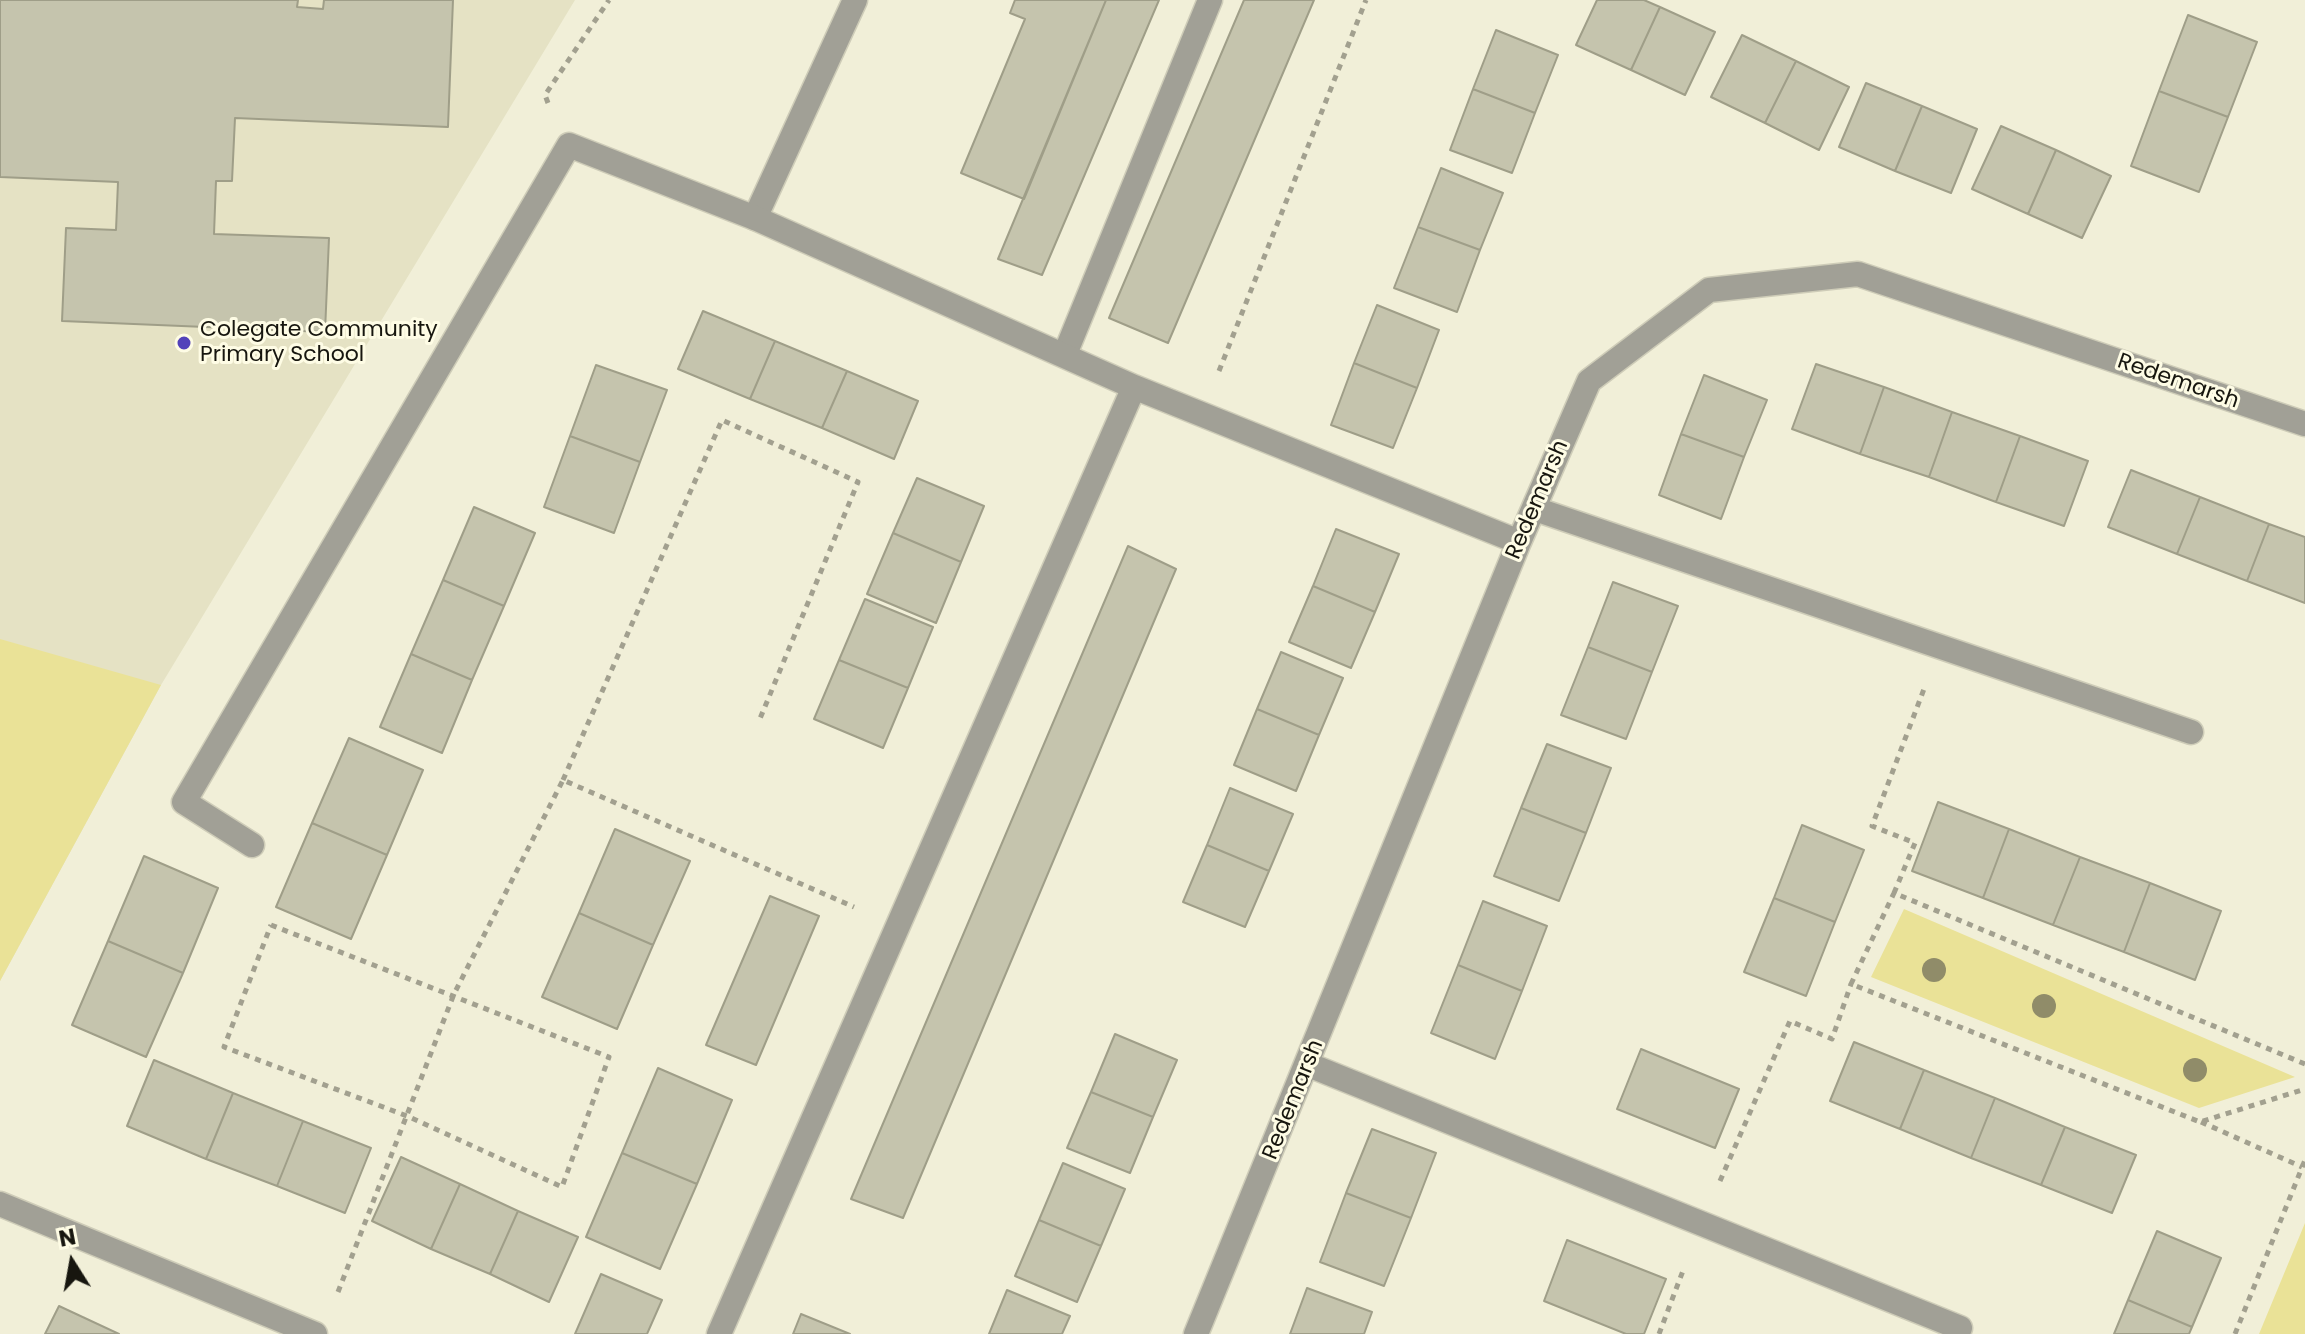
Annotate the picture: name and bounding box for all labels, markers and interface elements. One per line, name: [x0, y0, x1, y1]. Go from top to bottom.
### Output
place label: Colegate Community Primary School: [200, 317, 438, 368]
marker: Colegate Community Primary School: [175, 334, 193, 352]
street label: Redemarsh: [2114, 349, 2242, 415]
street label: Redemarsh: [1501, 436, 1575, 564]
street label: Redemarsh: [1258, 1036, 1330, 1164]
text: N: [56, 1221, 78, 1255]
north arrow: [32, 1222, 112, 1302]

